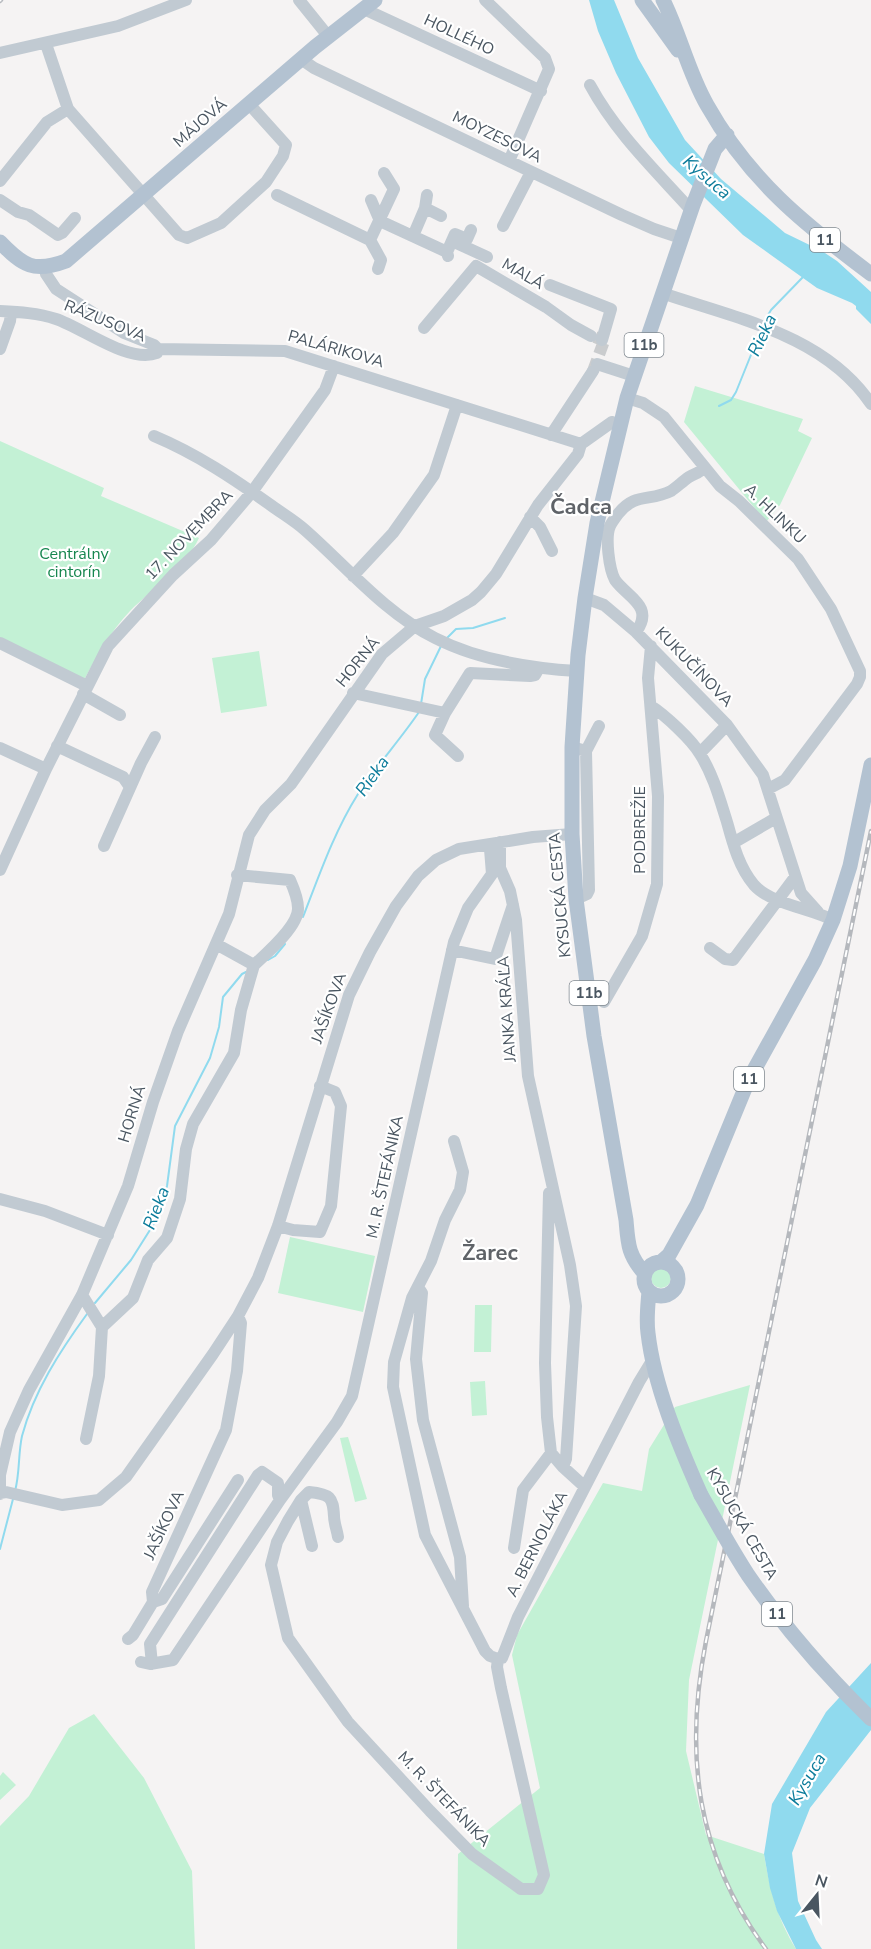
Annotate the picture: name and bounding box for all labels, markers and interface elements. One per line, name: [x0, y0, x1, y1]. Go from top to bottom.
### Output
street label: HOLLÉHO: [420, 9, 498, 61]
street label: MÁJOVÁ: [168, 93, 232, 153]
street label: MOYZESOVA: [449, 106, 546, 168]
water label: Kysuca: [678, 149, 736, 205]
road number: 11: [810, 228, 840, 252]
street label: MALÁ: [498, 253, 548, 295]
street label: RÁZUSOVA: [61, 295, 150, 348]
water label: Rieka: [742, 310, 782, 360]
street label: PALÁRIKOVA: [285, 325, 387, 373]
road number: 11b: [624, 333, 664, 357]
street label: A. HLINKU: [739, 479, 811, 549]
street label: 17. NOVEMBRA: [140, 485, 238, 585]
district label: Čadca: [550, 492, 612, 522]
park label: Centrálny cintorín: [39, 543, 110, 583]
street label: KUKUČÍNOVA: [650, 622, 738, 712]
street label: HORNÁ: [331, 632, 385, 692]
water label: Rieka: [349, 751, 395, 801]
street label: PODBREŽIE: [629, 786, 651, 874]
street label: KYSUCKÁ CESTA: [544, 831, 576, 959]
street label: JANKA KRÁĽA: [492, 955, 522, 1064]
street label: JAŠÍKOVA: [306, 969, 352, 1047]
road number: 11b: [570, 981, 608, 1005]
road number: 11: [734, 1067, 764, 1091]
street label: HORNÁ: [113, 1082, 151, 1145]
street label: M. R. ŠTEFÁNIKA: [361, 1113, 409, 1241]
water label: Rieka: [137, 1183, 175, 1233]
district label: Žarec: [462, 1238, 519, 1268]
street label: KYSUCKÁ CESTA: [701, 1464, 783, 1584]
street label: JAŠÍKOVA: [138, 1486, 190, 1564]
street label: A. BERNOLÁKA: [501, 1487, 573, 1601]
road number: 11: [762, 1602, 792, 1626]
street label: M. R. ŠTEFÁNIKA: [393, 1746, 496, 1852]
water label: Kysuca: [783, 1749, 831, 1809]
north arrow: [787, 1865, 847, 1925]
text: N: [812, 1869, 830, 1894]

